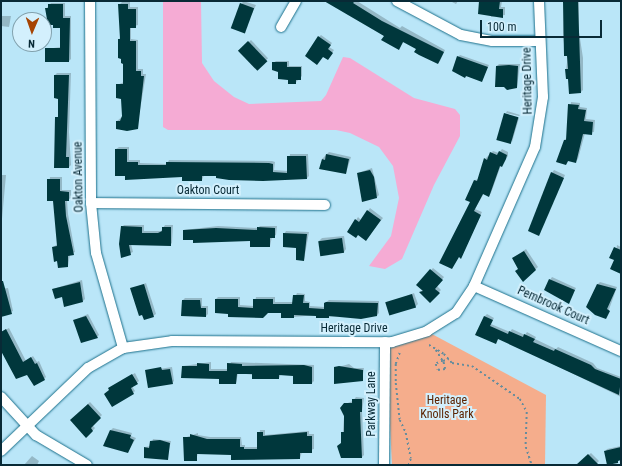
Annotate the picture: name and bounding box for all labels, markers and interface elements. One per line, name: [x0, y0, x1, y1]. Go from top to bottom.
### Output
north arrow: [12, 12, 52, 52]
scale bar: [482, 12, 604, 38]
text: 100 m: [487, 20, 517, 34]
text: N: [28, 37, 35, 50]
street label: Heritage Drive: [520, 47, 536, 115]
street label: Oakton Avenue: [71, 141, 87, 213]
street label: Oakton Court: [177, 184, 239, 198]
street label: Pembrook Court: [515, 284, 591, 328]
street label: Heritage Drive: [320, 322, 388, 336]
street label: Parkway Lane: [365, 371, 379, 437]
park label: Heritage Knolls Park: [420, 394, 474, 422]

